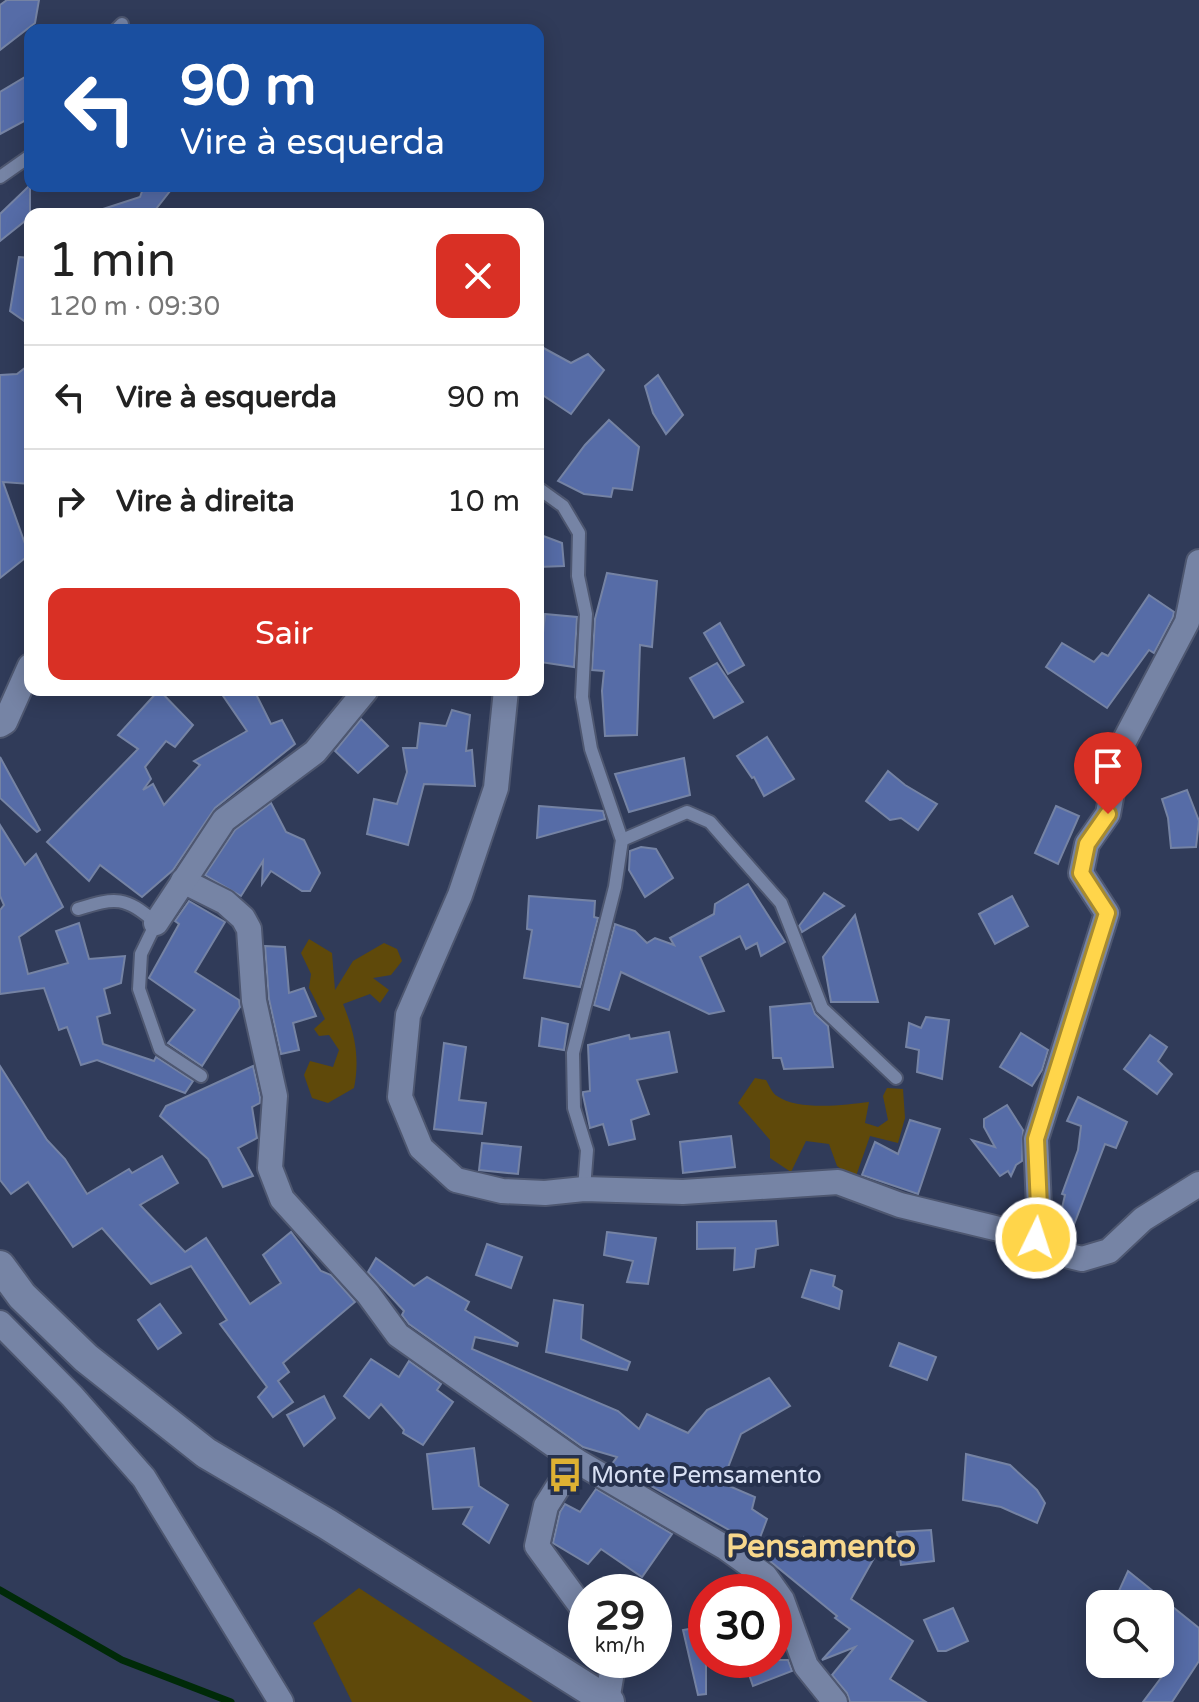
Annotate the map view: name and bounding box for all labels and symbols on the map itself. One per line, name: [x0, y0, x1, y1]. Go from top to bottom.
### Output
pin: [1074, 732, 1142, 814]
position arrow: [994, 1196, 1078, 1280]
bus stop icon: Monte Pemsamento: [546, 1456, 584, 1494]
place label: Monte Pemsamento: [591, 1461, 822, 1490]
district label: Pensamento: [726, 1528, 916, 1566]
speed limit sign: 30: [688, 1574, 792, 1678]

